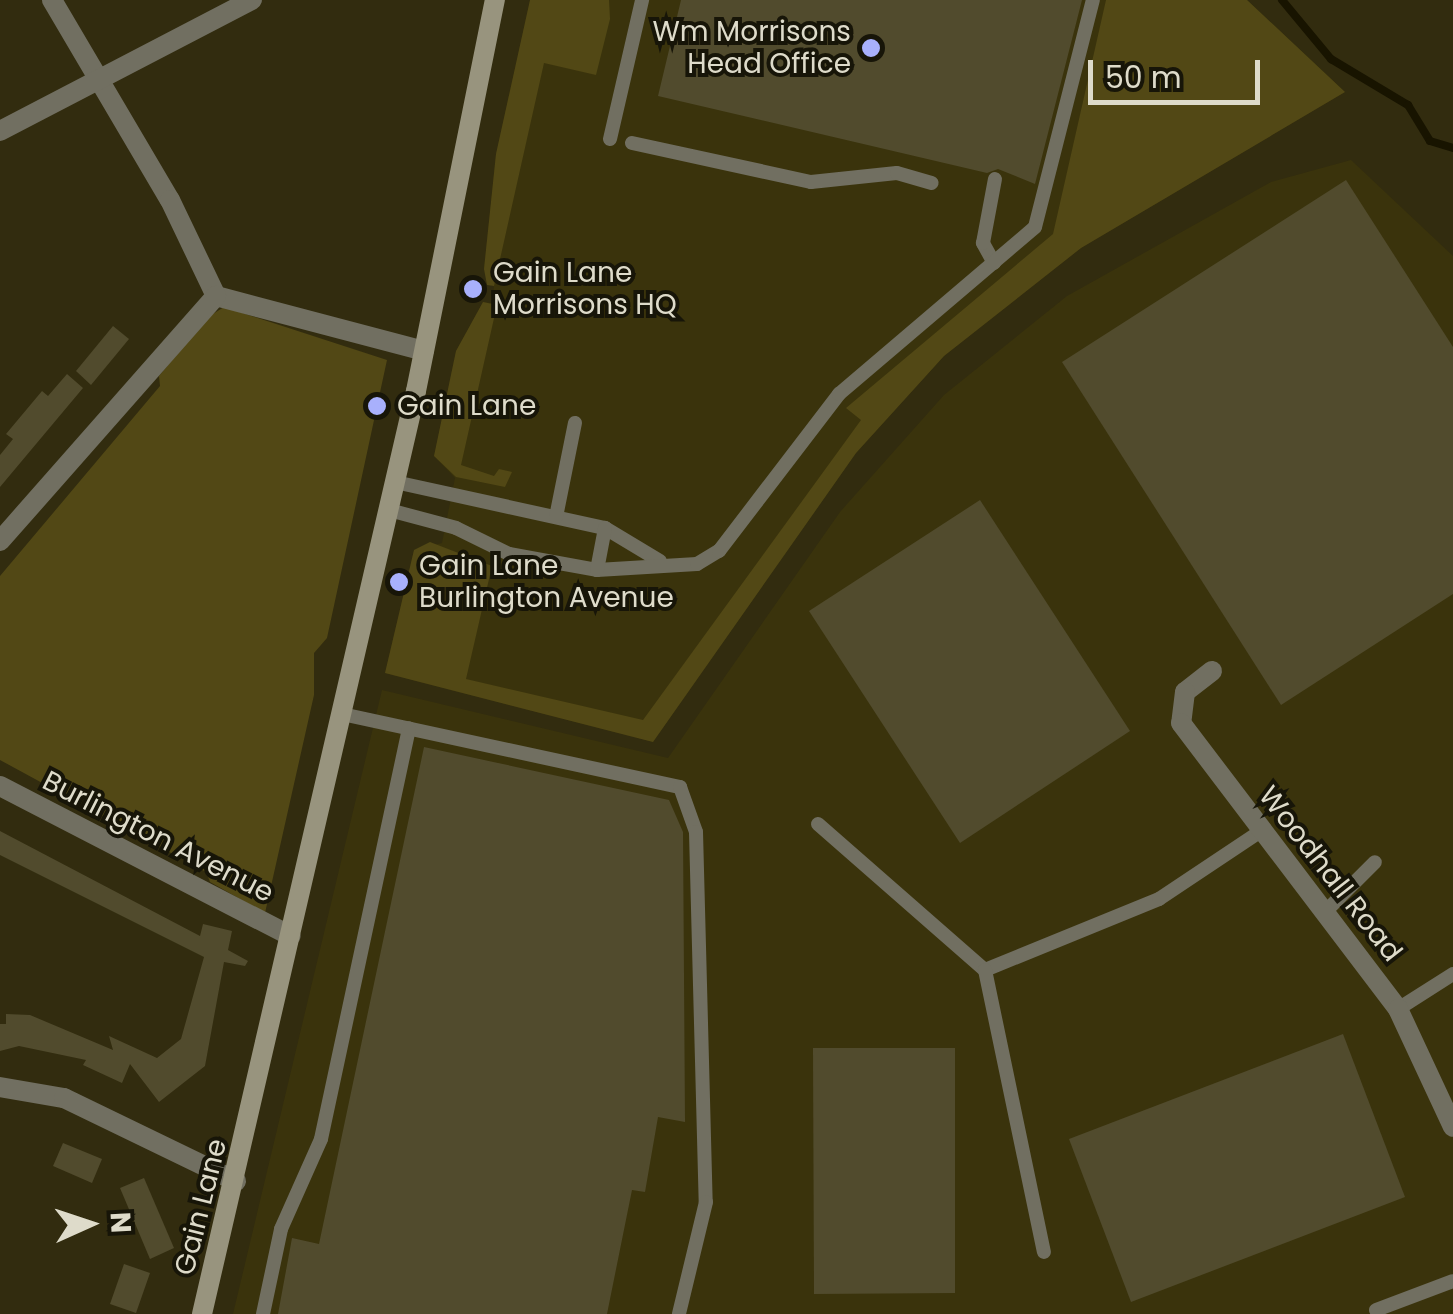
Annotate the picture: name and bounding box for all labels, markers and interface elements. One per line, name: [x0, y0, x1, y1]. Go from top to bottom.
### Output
place label: Wm Morrisons Head Office: [652, 15, 851, 81]
marker: Wm Morrisons Head Office: [860, 37, 882, 59]
scale bar: [1093, 40, 1266, 102]
text: 50 m: [1105, 56, 1182, 99]
place label: Gain Lane Morrisons HQ: [493, 256, 677, 322]
marker: Gain Lane Morrisons HQ: [462, 278, 484, 300]
place label: Gain Lane: [397, 389, 536, 423]
marker: Gain Lane: [366, 395, 388, 417]
place label: Gain Lane Burlington Avenue: [419, 549, 674, 615]
marker: Gain Lane Burlington Avenue: [388, 571, 410, 593]
street label: Burlington Avenue: [37, 764, 279, 910]
street label: Woodhall Road: [1251, 780, 1409, 968]
street label: Gain Lane: [168, 1135, 234, 1279]
north arrow: [40, 1174, 140, 1274]
text: N: [100, 1211, 140, 1234]

